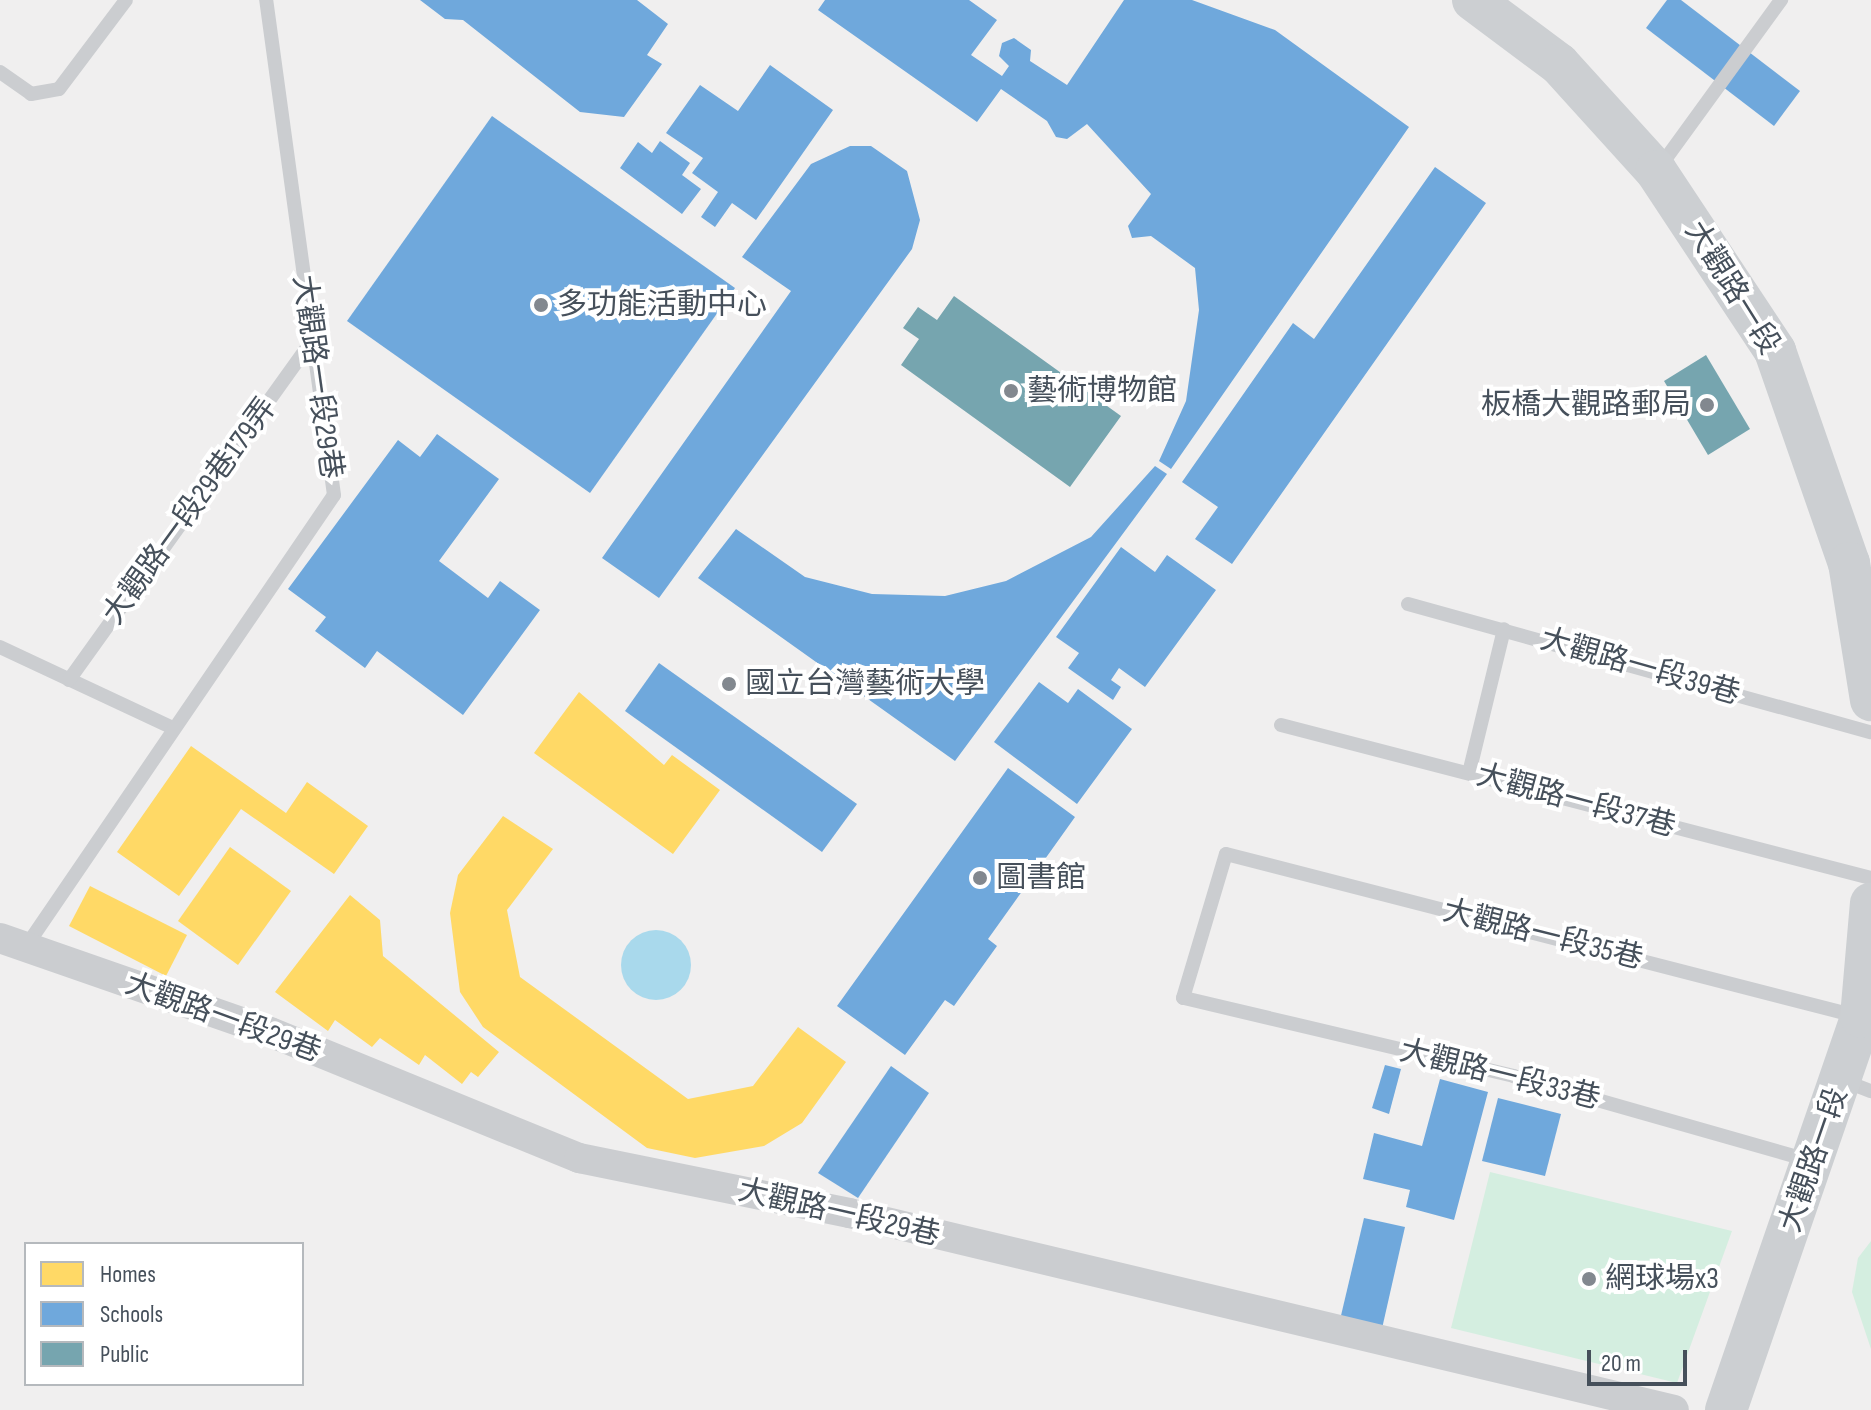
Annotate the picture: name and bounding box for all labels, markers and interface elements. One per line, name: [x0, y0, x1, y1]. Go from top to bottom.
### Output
street label: 大觀路一段: [1677, 215, 1787, 361]
street label: 大觀路一段29巷: [285, 273, 349, 481]
place label: 多功能活動中心: [557, 287, 767, 323]
marker: 多功能活動中心: [532, 296, 550, 314]
place label: 藝術博物館: [1027, 373, 1177, 409]
marker: 藝術博物館: [1002, 382, 1020, 400]
place label: 板橋大觀路郵局: [1481, 387, 1691, 423]
street label: 大觀路一段29巷179弄: [96, 391, 284, 631]
marker: 板橋大觀路郵局: [1698, 396, 1716, 414]
street label: 大觀路一段39巷: [1536, 621, 1744, 713]
place label: 國立台灣藝術大學: [745, 666, 985, 702]
marker: 國立台灣藝術大學: [720, 675, 738, 693]
street label: 大觀路一段37巷: [1473, 757, 1679, 845]
place label: 圖書館: [996, 860, 1086, 896]
marker: 圖書館: [971, 869, 989, 887]
street label: 大觀路一段35巷: [1439, 893, 1647, 977]
street label: 大觀路一段29巷: [120, 966, 326, 1070]
street label: 大觀路一段33巷: [1396, 1033, 1604, 1117]
street label: 大觀路一段: [1773, 1083, 1855, 1237]
street label: 大觀路一段29巷: [735, 1172, 943, 1254]
legend: [24, 1242, 304, 1386]
text: Homes: [100, 1260, 156, 1289]
place label: 網球場x3: [1605, 1261, 1719, 1297]
marker: 網球場x3: [1580, 1270, 1598, 1288]
text: Schools: [100, 1300, 163, 1329]
scale bar: [1591, 1334, 1691, 1384]
text: Public: [100, 1340, 149, 1369]
text: 20 m: [1601, 1349, 1641, 1378]

